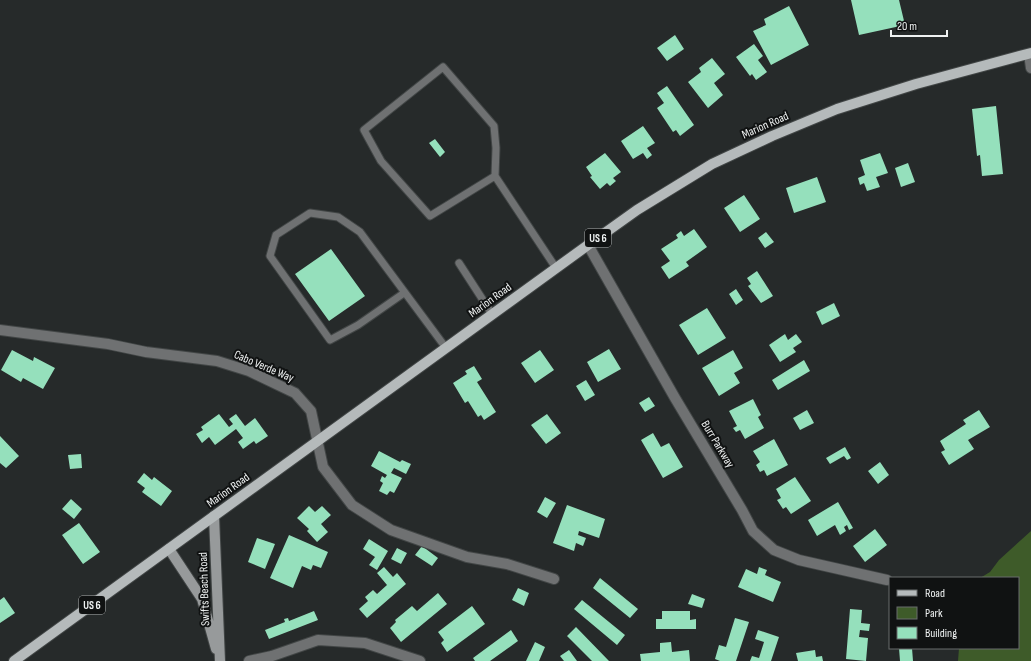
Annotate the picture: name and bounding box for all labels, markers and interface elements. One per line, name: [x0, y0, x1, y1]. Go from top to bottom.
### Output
scale bar: [891, 12, 947, 38]
text: 20 m: [897, 19, 917, 34]
street label: Marion Road: [740, 109, 791, 142]
road number: US 6: [585, 229, 611, 247]
street label: Marion Road: [466, 280, 515, 321]
street label: Cabo Verde Way: [232, 347, 296, 386]
street label: Burr Parkway: [698, 418, 738, 471]
street label: Marion Road: [204, 470, 253, 511]
street label: Swifts Beach Road: [196, 552, 213, 626]
legend: [889, 577, 1019, 649]
text: Road: [925, 586, 945, 601]
road number: US 6: [79, 596, 105, 614]
text: Park: [925, 606, 943, 621]
text: Building: [925, 626, 957, 641]

